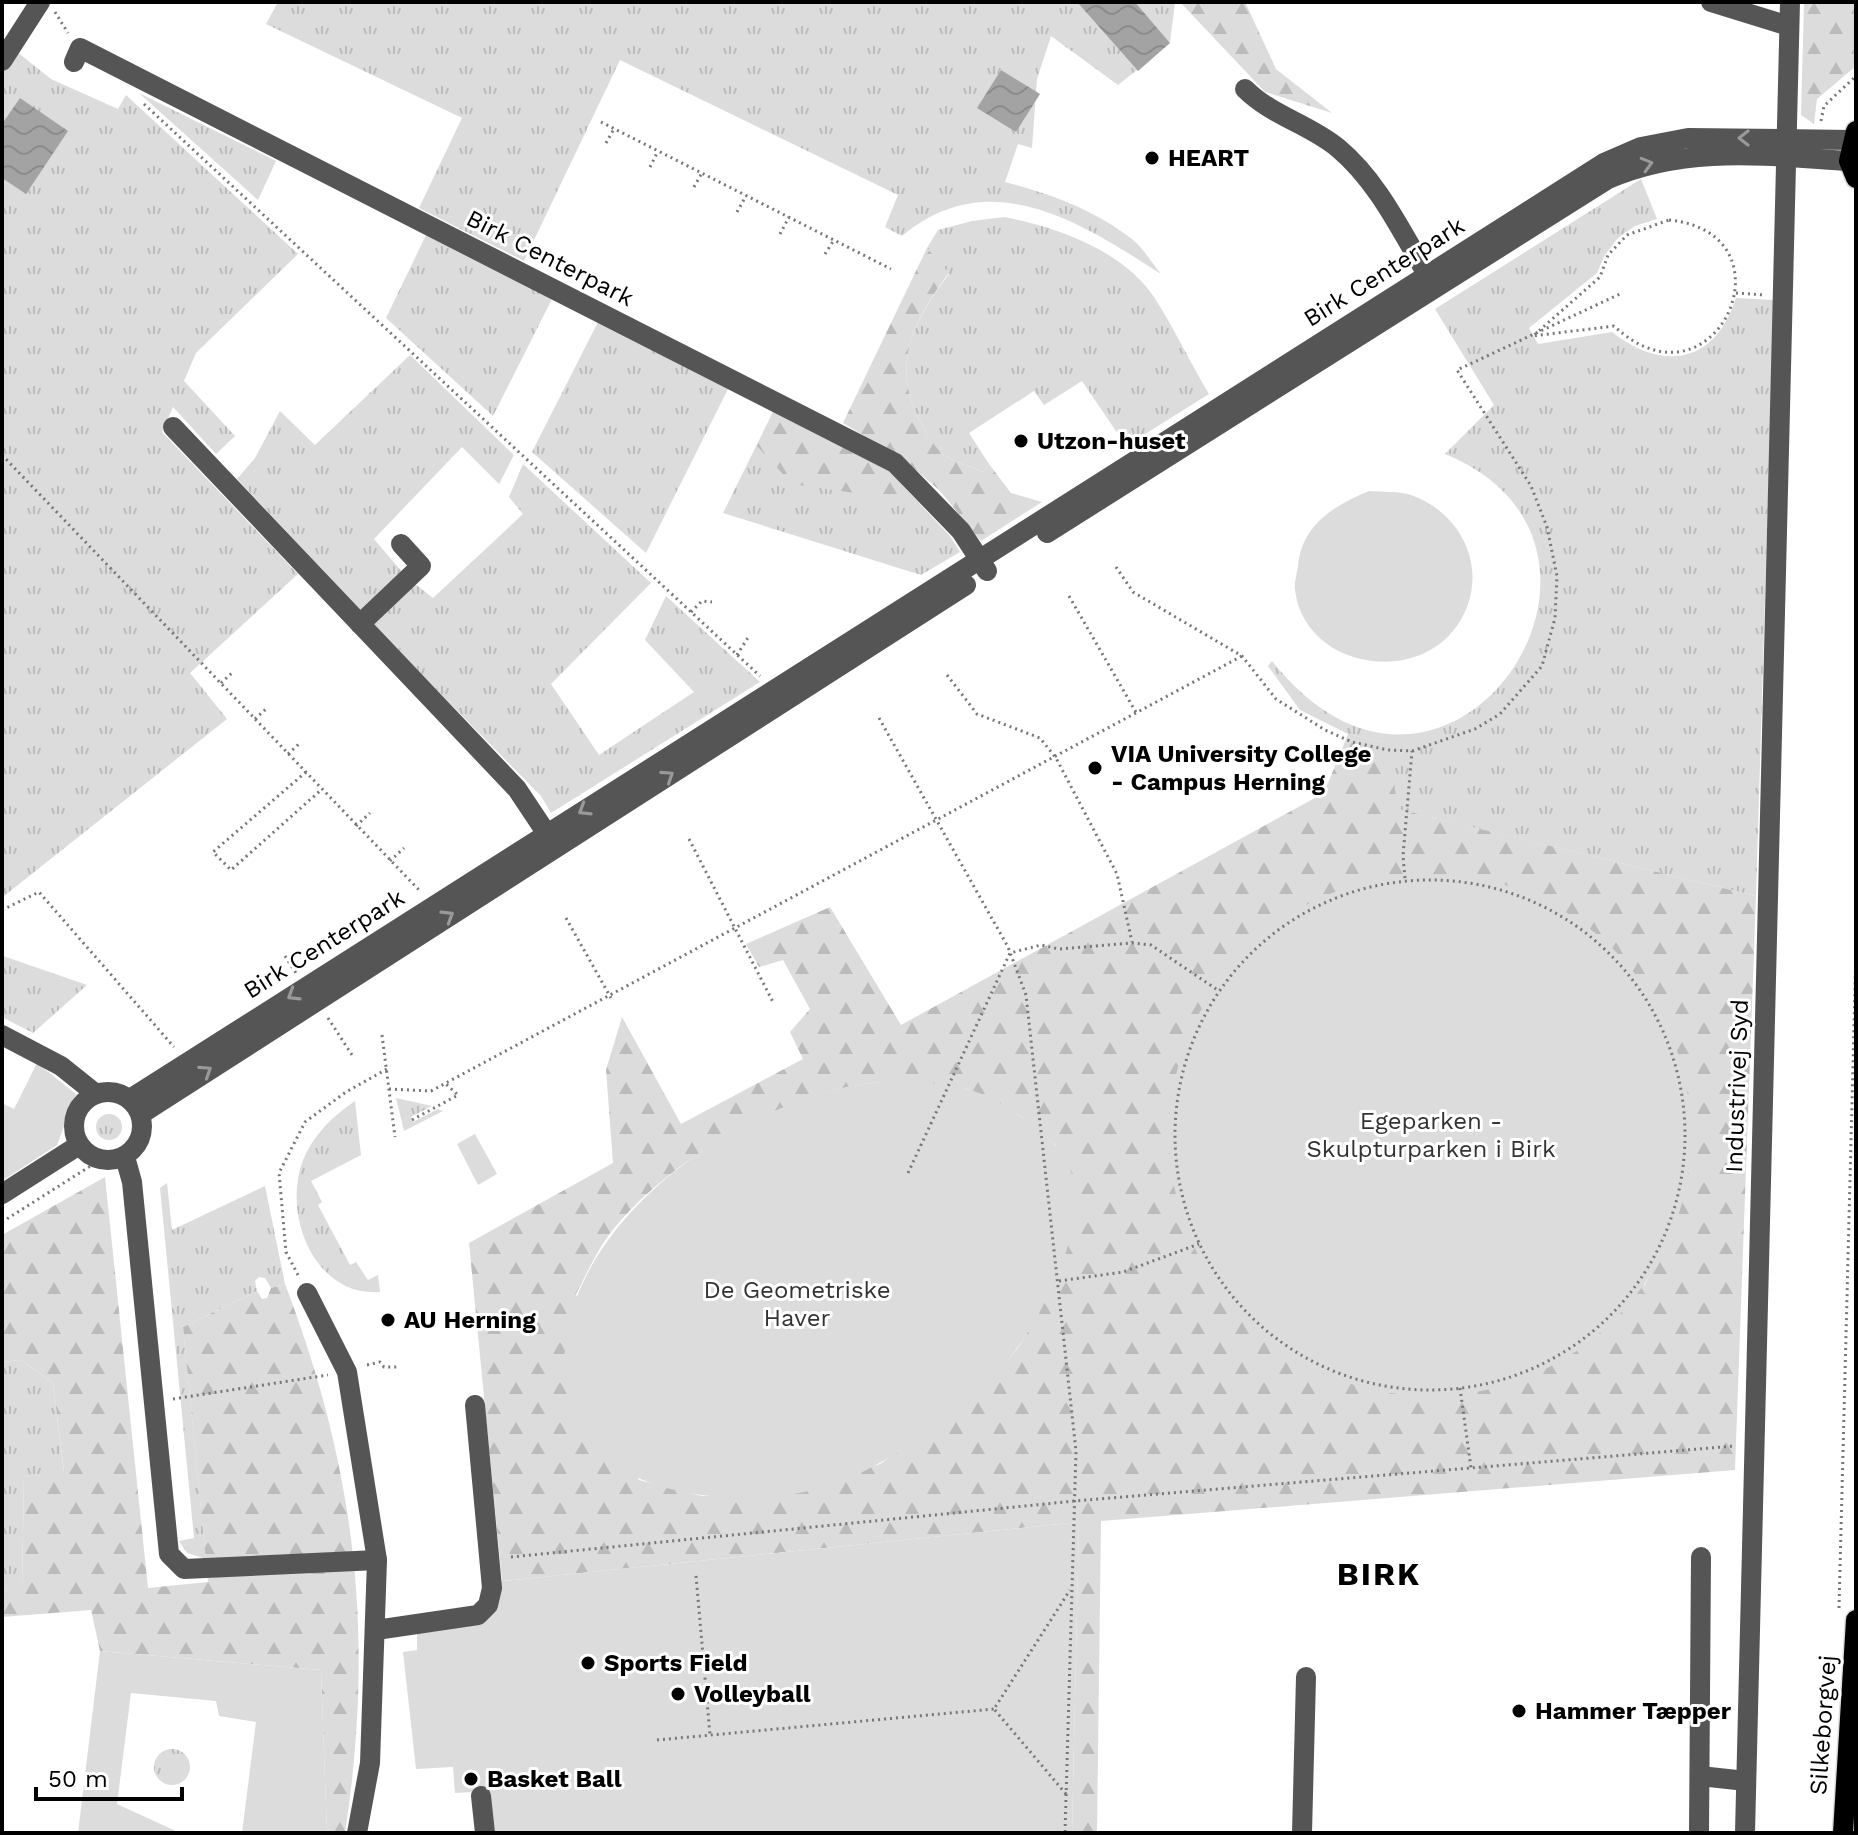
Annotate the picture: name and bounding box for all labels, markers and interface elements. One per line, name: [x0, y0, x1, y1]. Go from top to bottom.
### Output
one-way arrow: [1737, 129, 1750, 147]
place label: HEART: [1168, 144, 1250, 172]
marker: HEART: [1143, 149, 1161, 167]
one-way arrow: [1640, 157, 1654, 173]
street label: Birk Centerpark: [462, 204, 639, 312]
street label: Birk Centerpark: [1299, 211, 1470, 333]
place label: Utzon-huset: [1037, 427, 1186, 455]
marker: Utzon-huset: [1012, 432, 1030, 450]
place label: VIA University College - Campus Herning: [1111, 740, 1372, 796]
marker: VIA University College - Campus Herning: [1086, 759, 1104, 777]
one-way arrow: [659, 771, 674, 786]
one-way arrow: [578, 801, 593, 816]
street label: Birk Centerpark: [239, 883, 410, 1005]
one-way arrow: [440, 910, 454, 925]
one-way arrow: [288, 985, 302, 1000]
street label: Industrivej Syd: [1720, 999, 1754, 1173]
one-way arrow: [197, 1066, 212, 1081]
park label: Egeparken - Skulpturparken i Birk: [1306, 1107, 1556, 1163]
park label: De Geometriske Haver: [703, 1276, 891, 1332]
place label: AU Herning: [404, 1306, 536, 1334]
marker: AU Herning: [379, 1311, 397, 1329]
district label: BIRK: [1337, 1555, 1421, 1593]
place label: Sports Field: [604, 1649, 748, 1677]
marker: Sports Field: [579, 1654, 597, 1672]
street label: Silkeborgvej: [1804, 1654, 1842, 1796]
place label: Volleyball: [694, 1680, 811, 1708]
marker: Volleyball: [669, 1685, 687, 1703]
place label: Hammer Tæpper: [1535, 1697, 1732, 1725]
marker: Hammer Tæpper: [1510, 1702, 1528, 1720]
scale bar: [36, 1751, 182, 1801]
text: 50 m: [48, 1765, 108, 1793]
place label: Basket Ball: [487, 1765, 622, 1793]
marker: Basket Ball: [462, 1770, 480, 1788]

